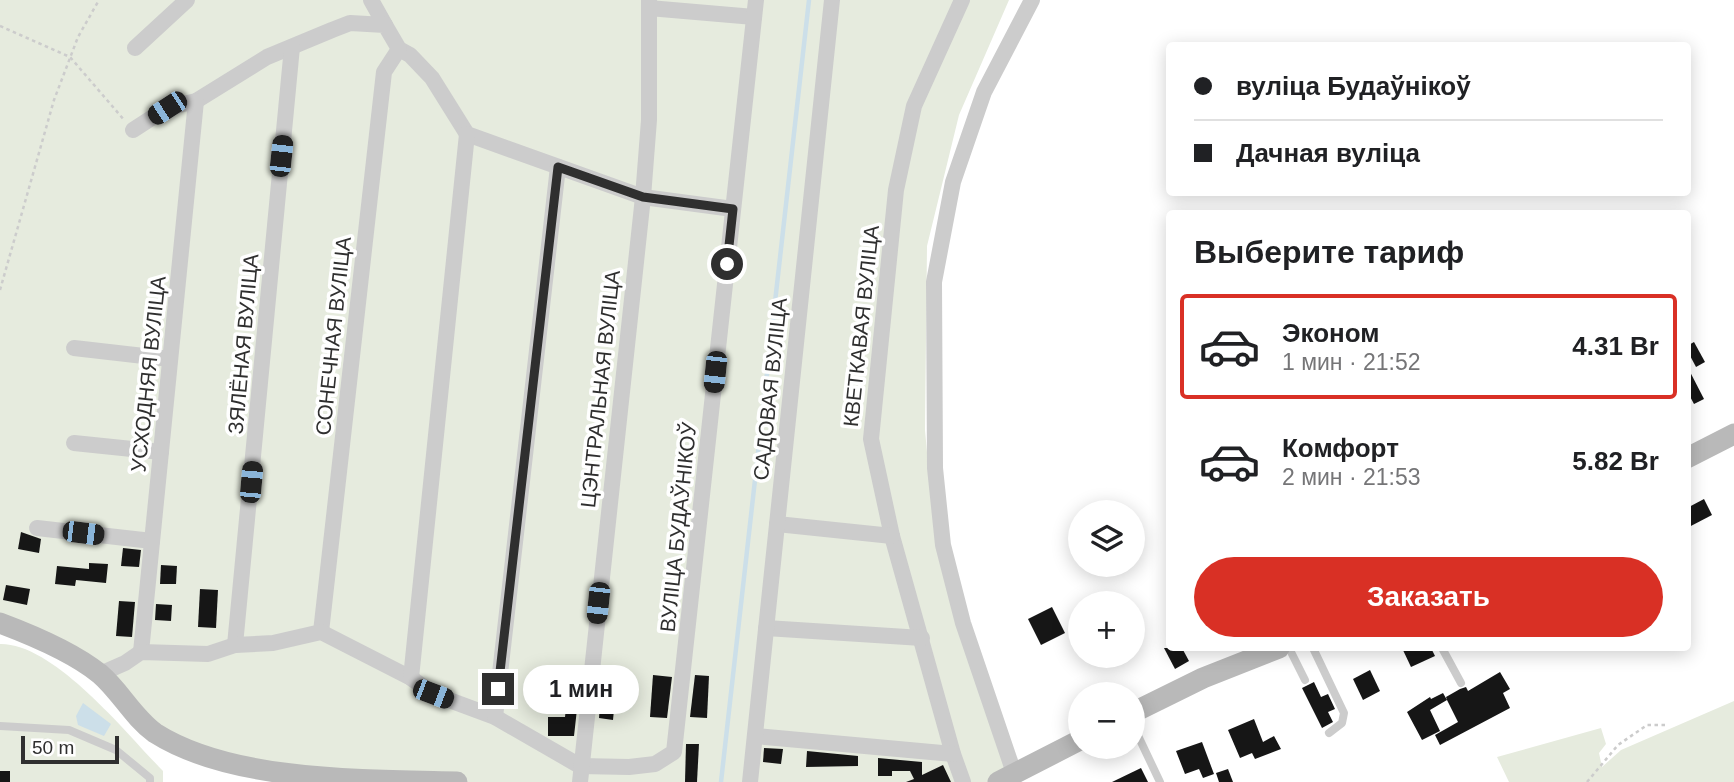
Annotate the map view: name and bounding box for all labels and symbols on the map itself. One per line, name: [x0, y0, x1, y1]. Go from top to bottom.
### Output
car: [144, 88, 191, 128]
car: [269, 134, 294, 178]
street label: КВЕТКАВАЯ ВУЛІЦА: [839, 224, 883, 428]
street label: СОНЕЧНАЯ ВУЛІЦА: [311, 236, 355, 436]
route start: [711, 248, 743, 280]
street label: ЗЯЛЁНАЯ ВУЛІЦА: [224, 253, 262, 435]
street label: ЦЭНТРАЛЬНАЯ ВУЛІЦА: [576, 269, 624, 509]
street label: УСХОДНЯЯ ВУЛІЦА: [126, 275, 170, 473]
street label: САДОВАЯ ВУЛІЦА: [749, 297, 791, 481]
car: [703, 350, 728, 394]
street label: ВУЛІЦА БУДАЎНІКОЎ: [656, 420, 701, 633]
car: [239, 460, 264, 504]
car: [61, 520, 106, 546]
car: [586, 581, 611, 625]
callout: 1 мин: [522, 664, 638, 714]
route end: [482, 673, 514, 705]
car: [410, 677, 457, 711]
scale bar: [21, 733, 119, 765]

